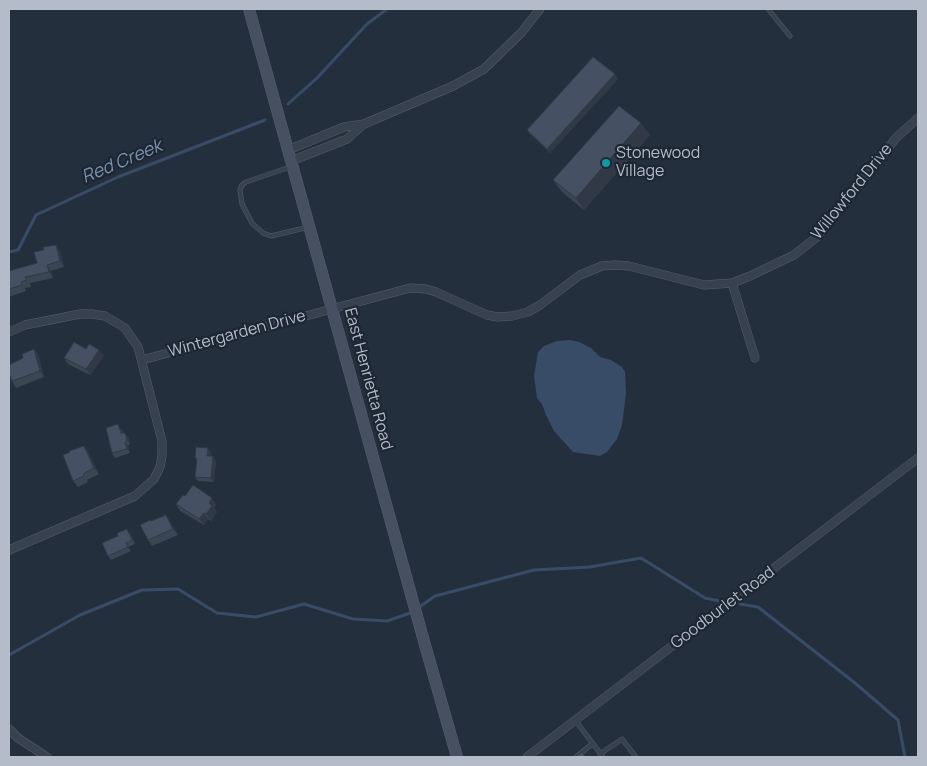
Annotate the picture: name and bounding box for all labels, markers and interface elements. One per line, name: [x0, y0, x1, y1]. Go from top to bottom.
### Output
water label: Red Creek: [79, 135, 165, 189]
street label: Willowford Drive: [807, 140, 897, 244]
place label: Stonewood Village: [616, 144, 700, 182]
marker: Stonewood Village: [600, 157, 612, 169]
street label: Wintergarden Drive: [166, 306, 308, 362]
street label: East Henrietta Road: [340, 306, 396, 452]
street label: Goodburlet Road: [667, 563, 779, 653]

